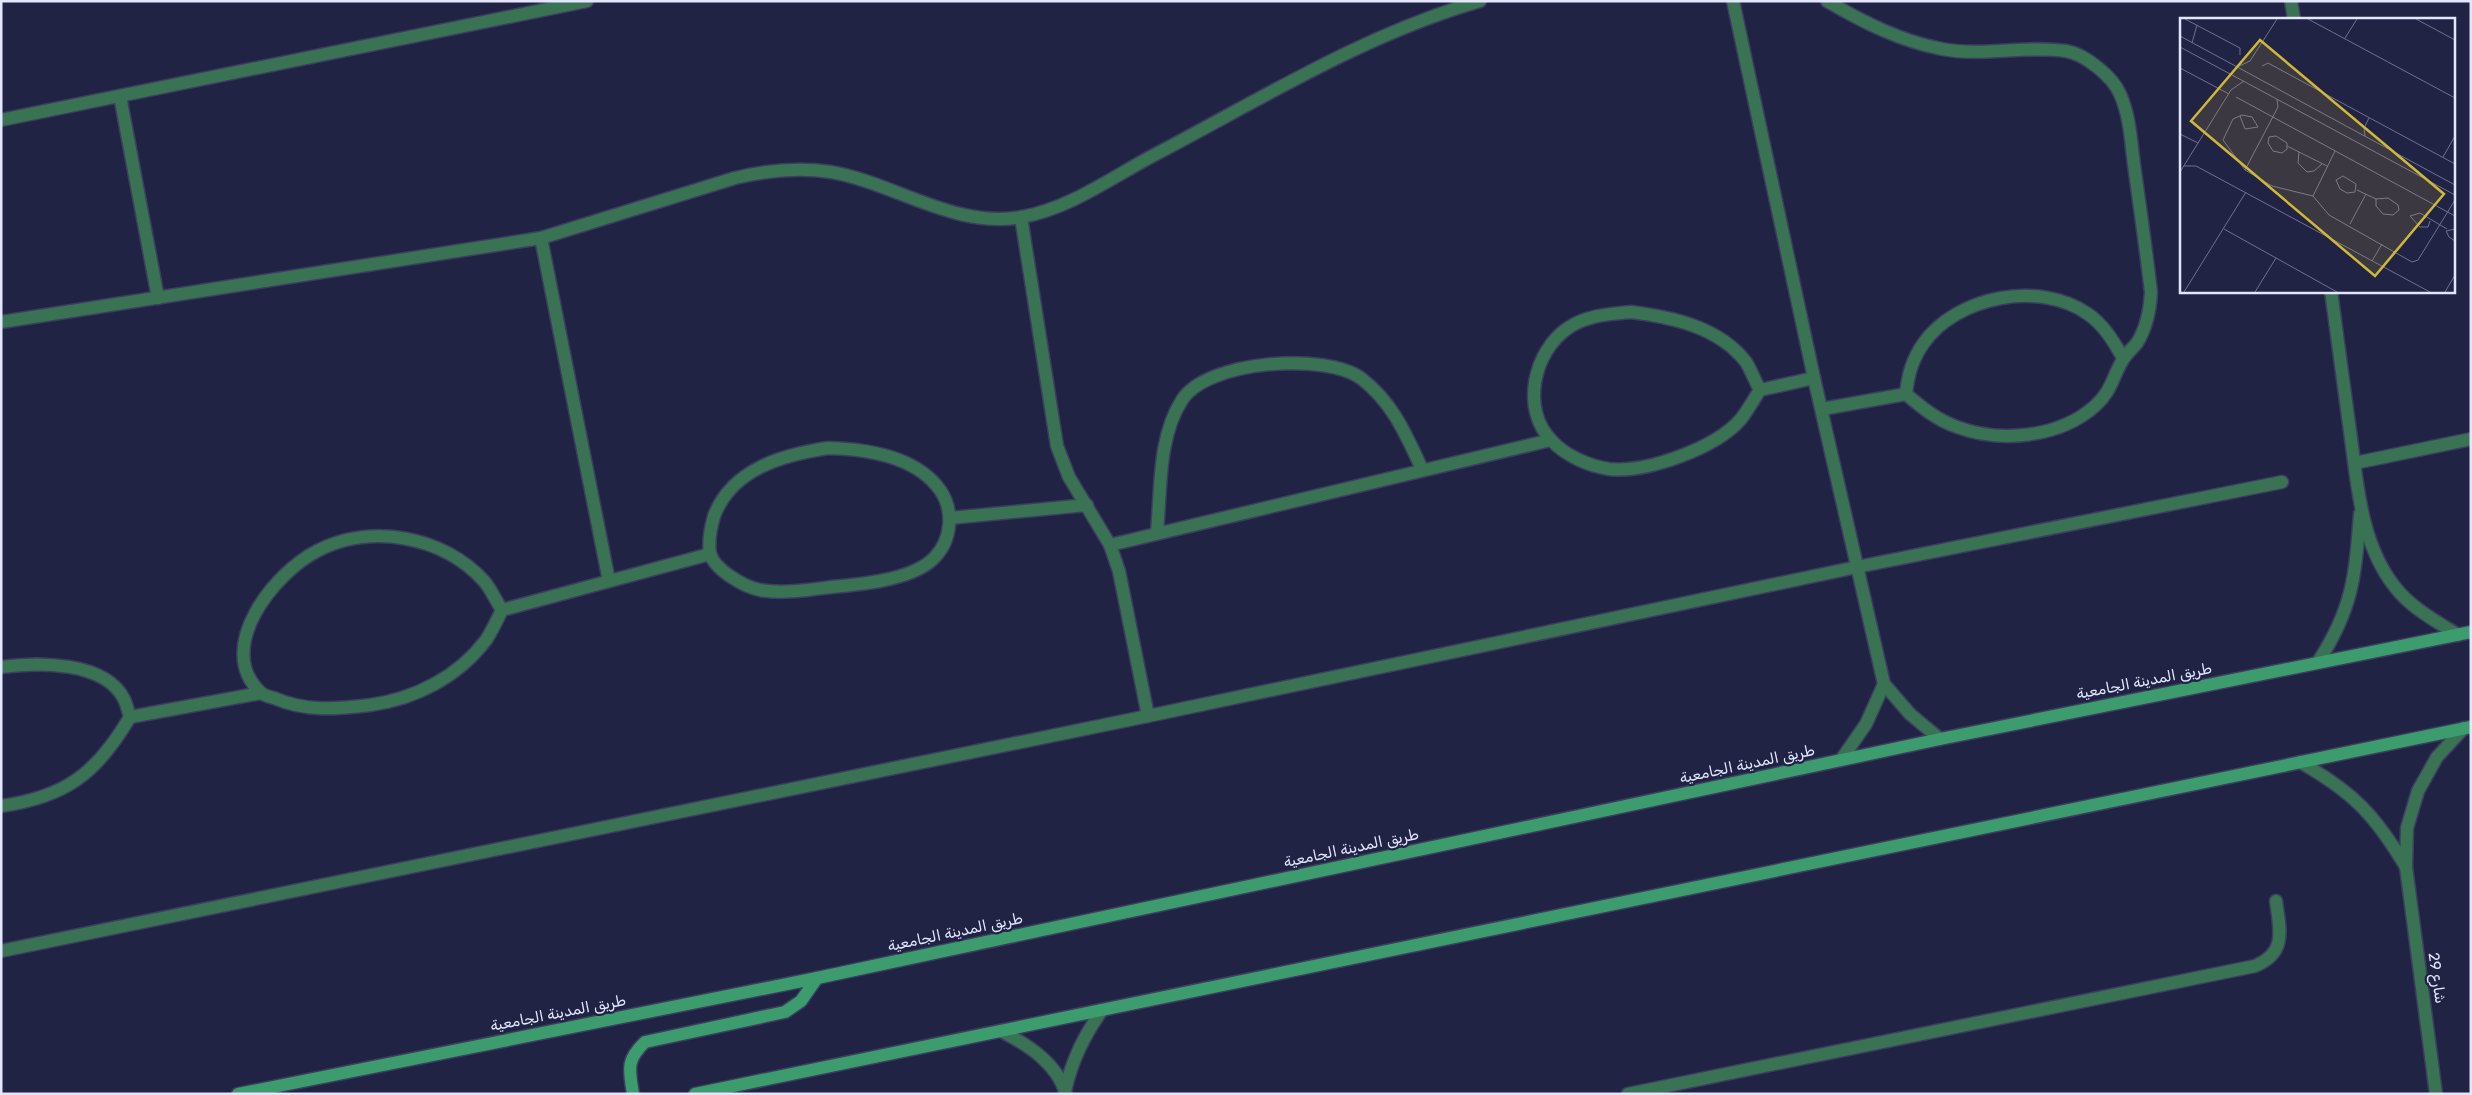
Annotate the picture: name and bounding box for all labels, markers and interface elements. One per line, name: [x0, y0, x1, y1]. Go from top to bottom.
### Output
inset map: [2180, 18, 2454, 292]
street label: طريق المدينة الجامعية: [2075, 659, 2213, 703]
street label: طريق المدينة الجامعية: [1678, 741, 1816, 787]
street label: طريق المدينة الجامعية: [1282, 825, 1420, 871]
street label: طريق المدينة الجامعية: [886, 909, 1024, 955]
street label: شارع 29: [2423, 951, 2449, 1005]
street label: طريق المدينة الجامعية: [489, 991, 627, 1035]

